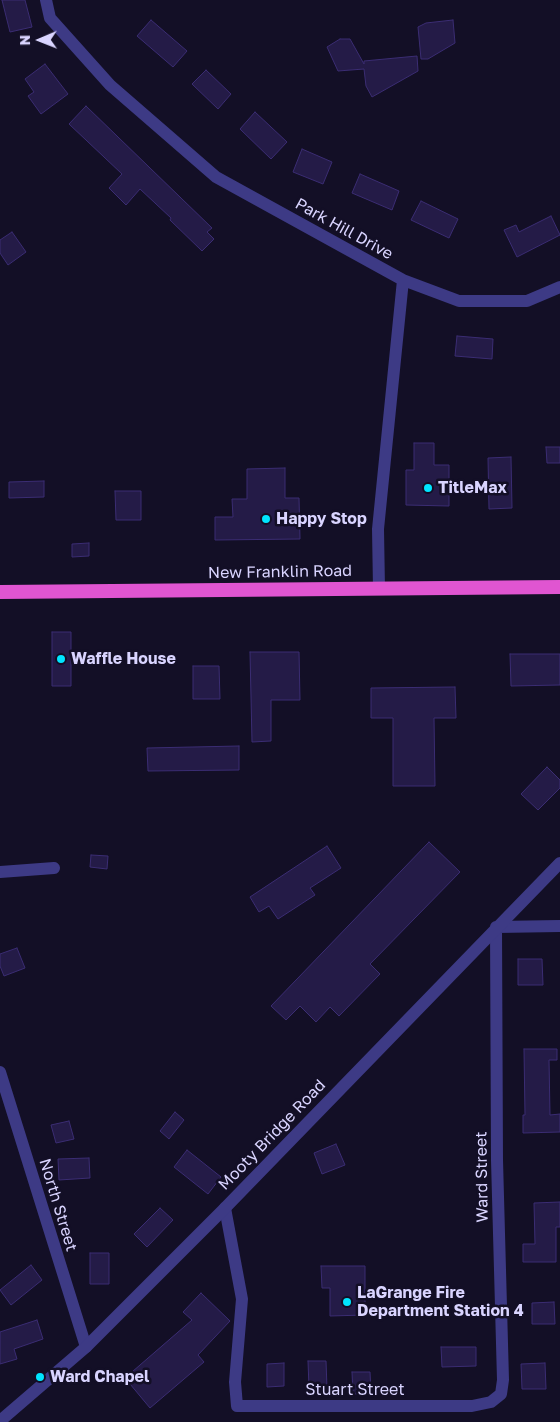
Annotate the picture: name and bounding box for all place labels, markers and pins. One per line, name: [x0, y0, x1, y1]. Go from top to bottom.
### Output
place label: TitleMax: [438, 478, 507, 498]
marker: TitleMax: [422, 482, 434, 494]
place label: Happy Stop: [276, 509, 367, 529]
marker: Happy Stop: [260, 513, 272, 525]
place label: Waffle House: [71, 649, 176, 669]
marker: Waffle House: [55, 653, 67, 665]
place label: LaGrange Fire Department Station 4: [357, 1283, 524, 1321]
marker: LaGrange Fire Department Station 4: [341, 1296, 353, 1308]
place label: Ward Chapel: [50, 1367, 149, 1387]
marker: Ward Chapel: [34, 1371, 46, 1383]

